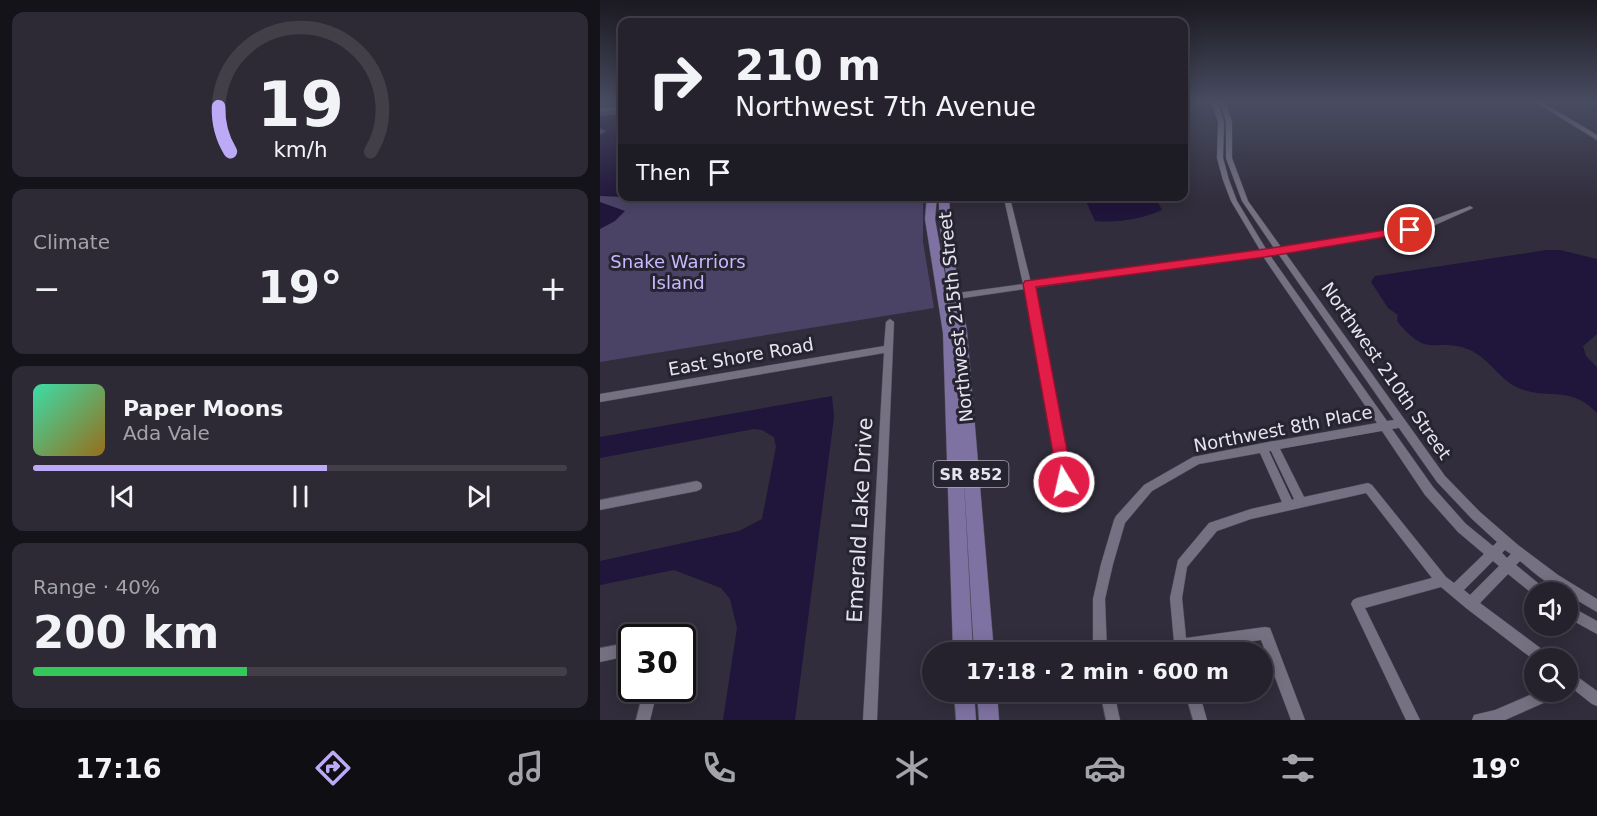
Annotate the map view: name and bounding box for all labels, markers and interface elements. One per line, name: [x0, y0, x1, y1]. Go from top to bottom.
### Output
text: 210 m: [735, 41, 881, 90]
icon: right: [636, 42, 714, 120]
text: 19: [257, 68, 343, 141]
text: Northwest 7th Avenue: [735, 91, 1036, 122]
text: km/h: [273, 137, 327, 162]
icon: arrive: [703, 156, 736, 189]
text: Then: [636, 160, 691, 185]
pin: [1384, 204, 1435, 255]
street label: Northwest 215th Street: [934, 211, 977, 423]
icon: arrive: [1393, 213, 1426, 246]
text: Climate: [33, 230, 110, 254]
park label: Snake Warriors Island: [610, 251, 746, 293]
text: 19°: [257, 261, 343, 314]
text: −: [33, 269, 61, 308]
text: +: [539, 269, 567, 308]
street label: Northwest 210th Street: [1317, 278, 1456, 463]
street label: East Shore Road: [667, 333, 815, 380]
text: Paper Moons: [123, 396, 283, 421]
street label: Northwest 8th Place: [1192, 401, 1374, 456]
street label: Emerald Lake Drive: [843, 417, 877, 623]
text: Ada Vale: [123, 421, 210, 445]
position arrow: [1032, 450, 1096, 514]
road number: SR 852: [934, 461, 1009, 487]
icon: previous: [106, 480, 139, 513]
icon: pause: [284, 480, 317, 513]
icon: next: [462, 480, 495, 513]
text: Range · 40%: [33, 575, 160, 599]
map controls: [1524, 582, 1578, 702]
button: sound: [1524, 582, 1578, 636]
text: 200 km: [33, 606, 219, 659]
speed limit sign: 30: [618, 624, 696, 702]
button: search: [1524, 648, 1578, 702]
text: 17:18 · 2 min · 600 m: [966, 659, 1229, 684]
icon: directions: [312, 747, 354, 789]
icon: music: [505, 747, 547, 789]
icon: phone: [698, 747, 740, 789]
icon: climate: [891, 747, 933, 789]
icon: car: [1084, 747, 1126, 789]
icon: filters: [1277, 747, 1319, 789]
text: 17:16: [75, 753, 161, 784]
text: 19°: [1470, 753, 1521, 784]

